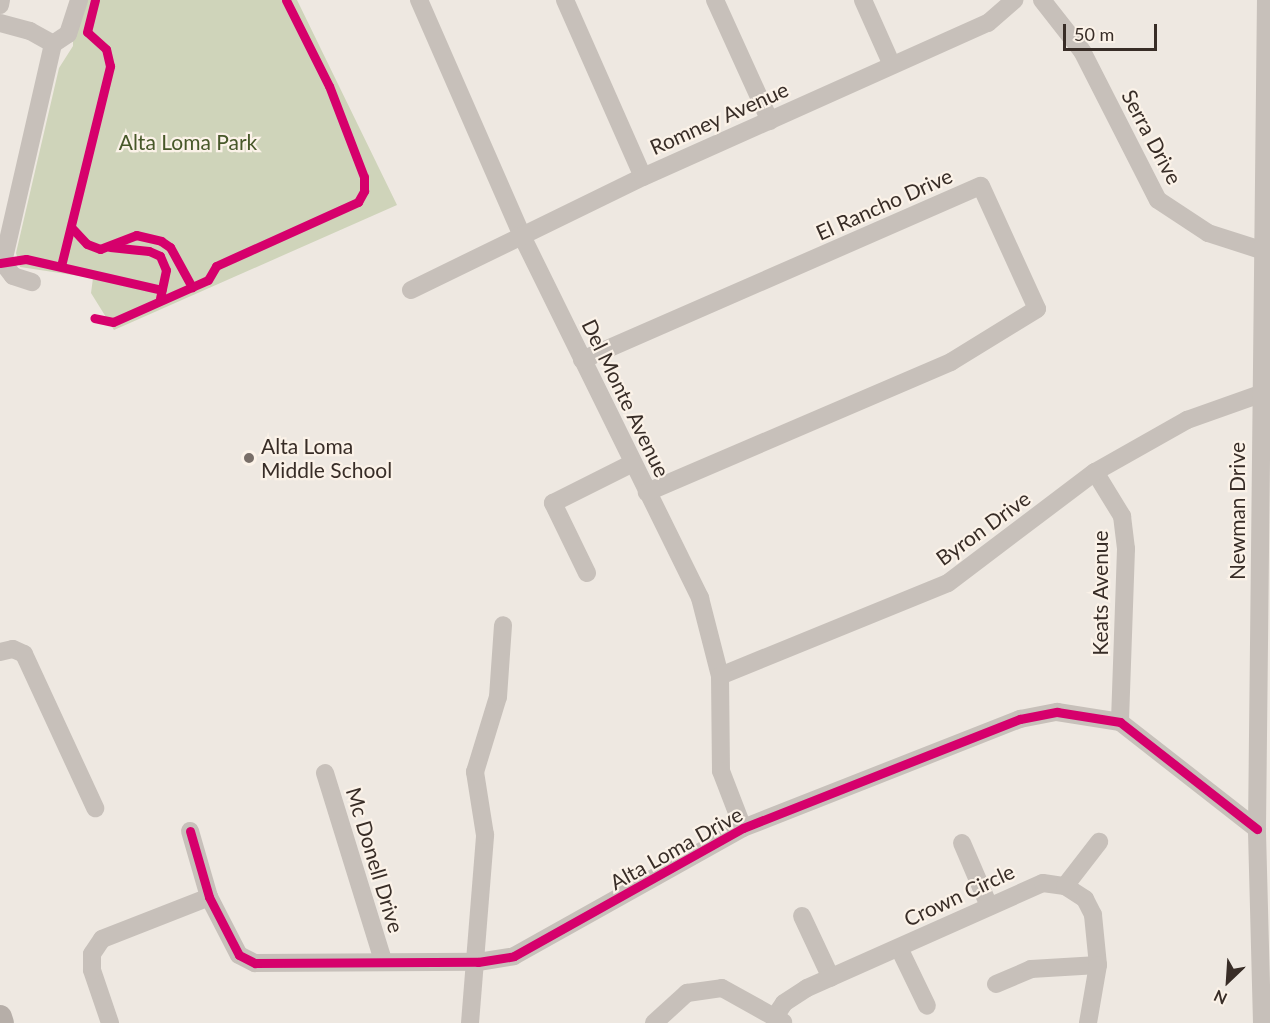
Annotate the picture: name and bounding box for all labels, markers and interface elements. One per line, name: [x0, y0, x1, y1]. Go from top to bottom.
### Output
scale bar: [1066, 12, 1160, 50]
text: 50 m: [1074, 23, 1114, 45]
street label: Romney Avenue: [645, 76, 793, 160]
street label: Serra Drive: [1117, 85, 1187, 189]
park label: Alta Loma Park: [119, 129, 257, 155]
street label: El Rancho Drive: [812, 163, 956, 245]
street label: Del Monte Avenue: [577, 315, 675, 481]
place label: Alta Loma Middle School: [261, 433, 392, 483]
street label: Newman Drive: [1224, 442, 1250, 580]
marker: Alta Loma Middle School: [242, 451, 256, 465]
street label: Byron Drive: [931, 485, 1035, 571]
street label: Keats Avenue: [1087, 530, 1113, 656]
street label: Mc Donell Drive: [341, 784, 409, 936]
street label: Alta Loma Drive: [605, 801, 747, 895]
street label: Crown Circle: [900, 858, 1018, 932]
north arrow: [1198, 951, 1258, 1011]
text: N: [1211, 987, 1230, 1009]

